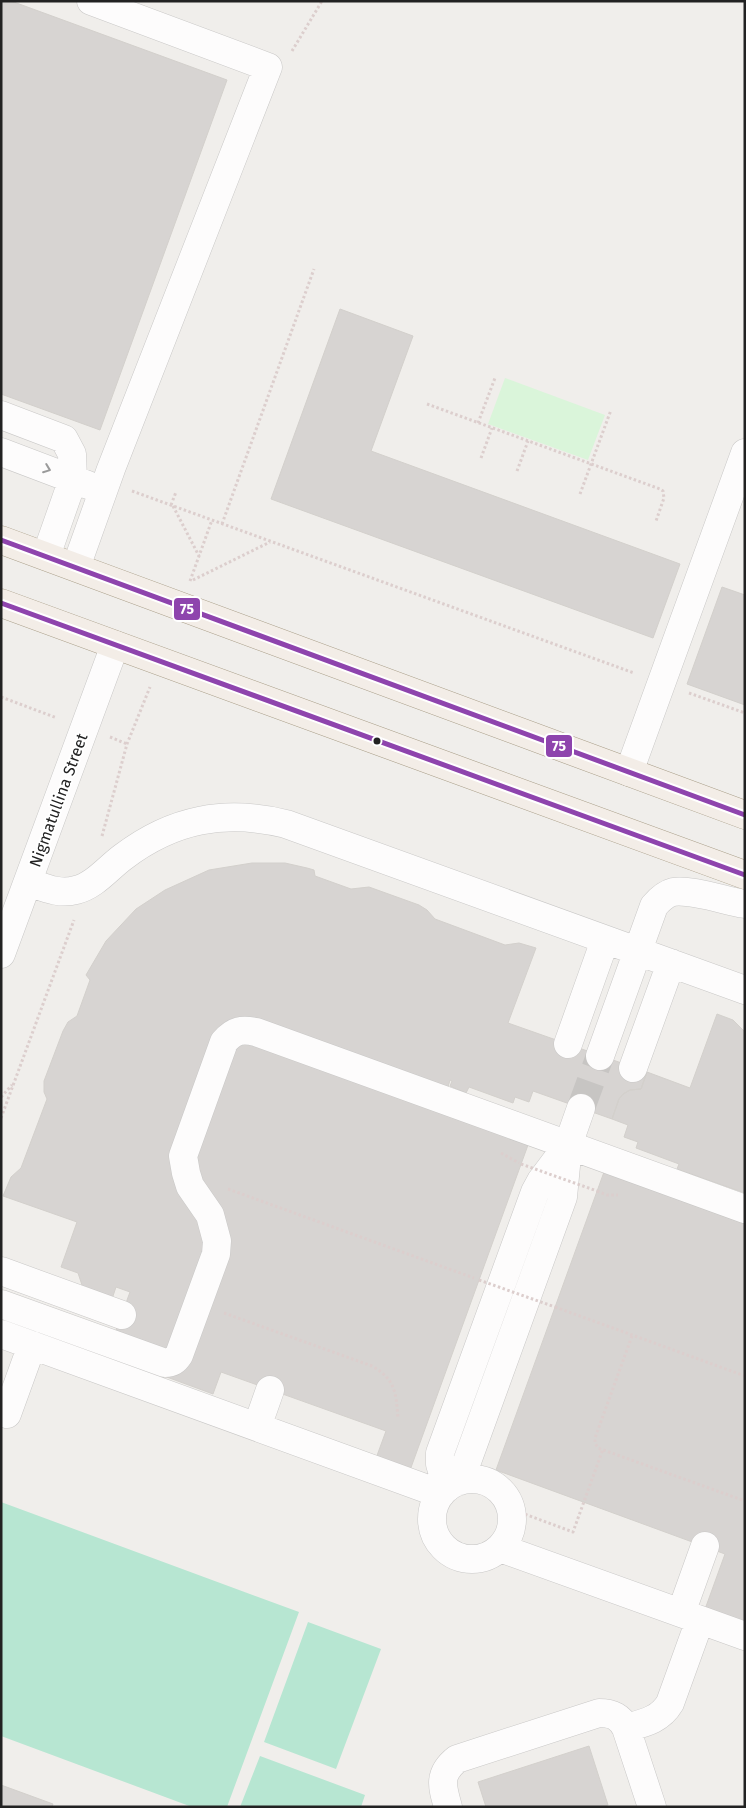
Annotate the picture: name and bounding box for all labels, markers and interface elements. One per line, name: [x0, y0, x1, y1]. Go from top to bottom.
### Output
one-way arrow: [42, 463, 51, 473]
line badge: 75: [173, 597, 201, 621]
text: 75: [180, 601, 194, 618]
street label: Nigmatullina Street: [25, 731, 92, 870]
line badge: 75: [545, 734, 573, 758]
unlabelled marker: [372, 736, 382, 746]
text: 75: [552, 738, 566, 755]

